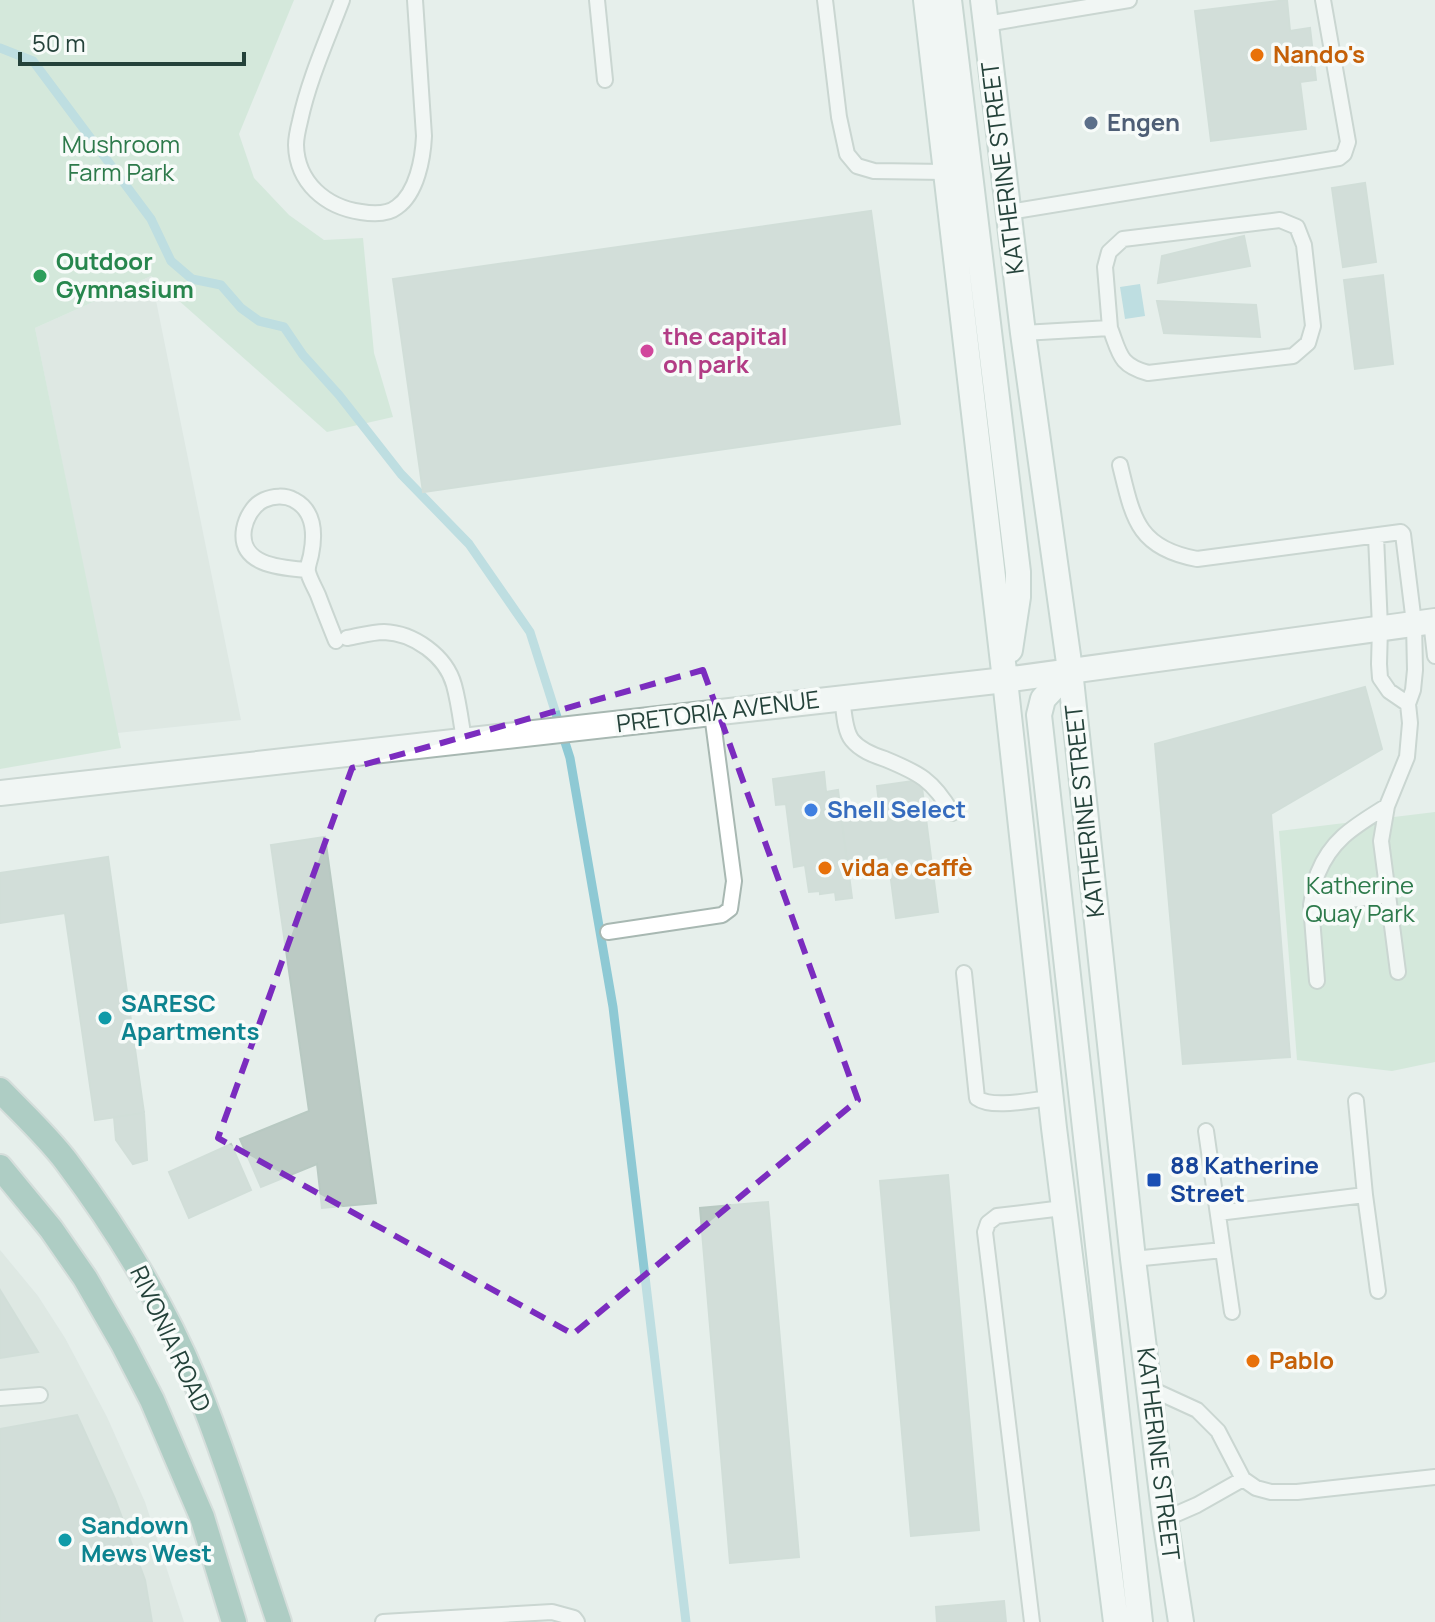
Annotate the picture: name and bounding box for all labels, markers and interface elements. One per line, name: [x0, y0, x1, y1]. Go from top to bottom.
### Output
scale bar: [20, 16, 244, 66]
text: 50 m: [32, 26, 86, 59]
place label: Nando's: [1273, 37, 1365, 70]
marker: Nando's: [1248, 46, 1266, 64]
street label: KATHERINE STREET: [972, 59, 1031, 276]
place label: Engen: [1107, 105, 1180, 138]
marker: Engen: [1082, 114, 1100, 132]
park label: Mushroom Farm Park: [62, 127, 180, 188]
place label: Outdoor Gymnasium: [56, 244, 194, 305]
marker: Outdoor Gymnasium: [31, 267, 49, 285]
place label: the capital on park: [663, 319, 788, 380]
marker: the capital on park: [638, 342, 656, 360]
street label: PRETORIA AVENUE: [614, 682, 821, 739]
street label: KATHERINE STREET: [1056, 702, 1111, 919]
place label: Shell Select: [827, 792, 966, 825]
marker: Shell Select: [802, 801, 820, 819]
place label: vida e caffè: [841, 850, 973, 883]
marker: vida e caffè: [816, 859, 834, 877]
park label: Katherine Quay Park: [1305, 868, 1416, 929]
place label: SARESC Apartments: [121, 986, 260, 1047]
marker: SARESC Apartments: [96, 1009, 114, 1027]
place label: 88 Katherine Street: [1170, 1148, 1319, 1209]
marker: 88 Katherine Street: [1145, 1171, 1163, 1189]
street label: RIVONIA ROAD: [123, 1260, 220, 1417]
place label: Pablo: [1269, 1343, 1334, 1376]
street label: KATHERINE STREET: [1130, 1346, 1189, 1563]
marker: Pablo: [1244, 1352, 1262, 1370]
place label: Sandown Mews West: [81, 1508, 212, 1569]
marker: Sandown Mews West: [56, 1531, 74, 1549]

